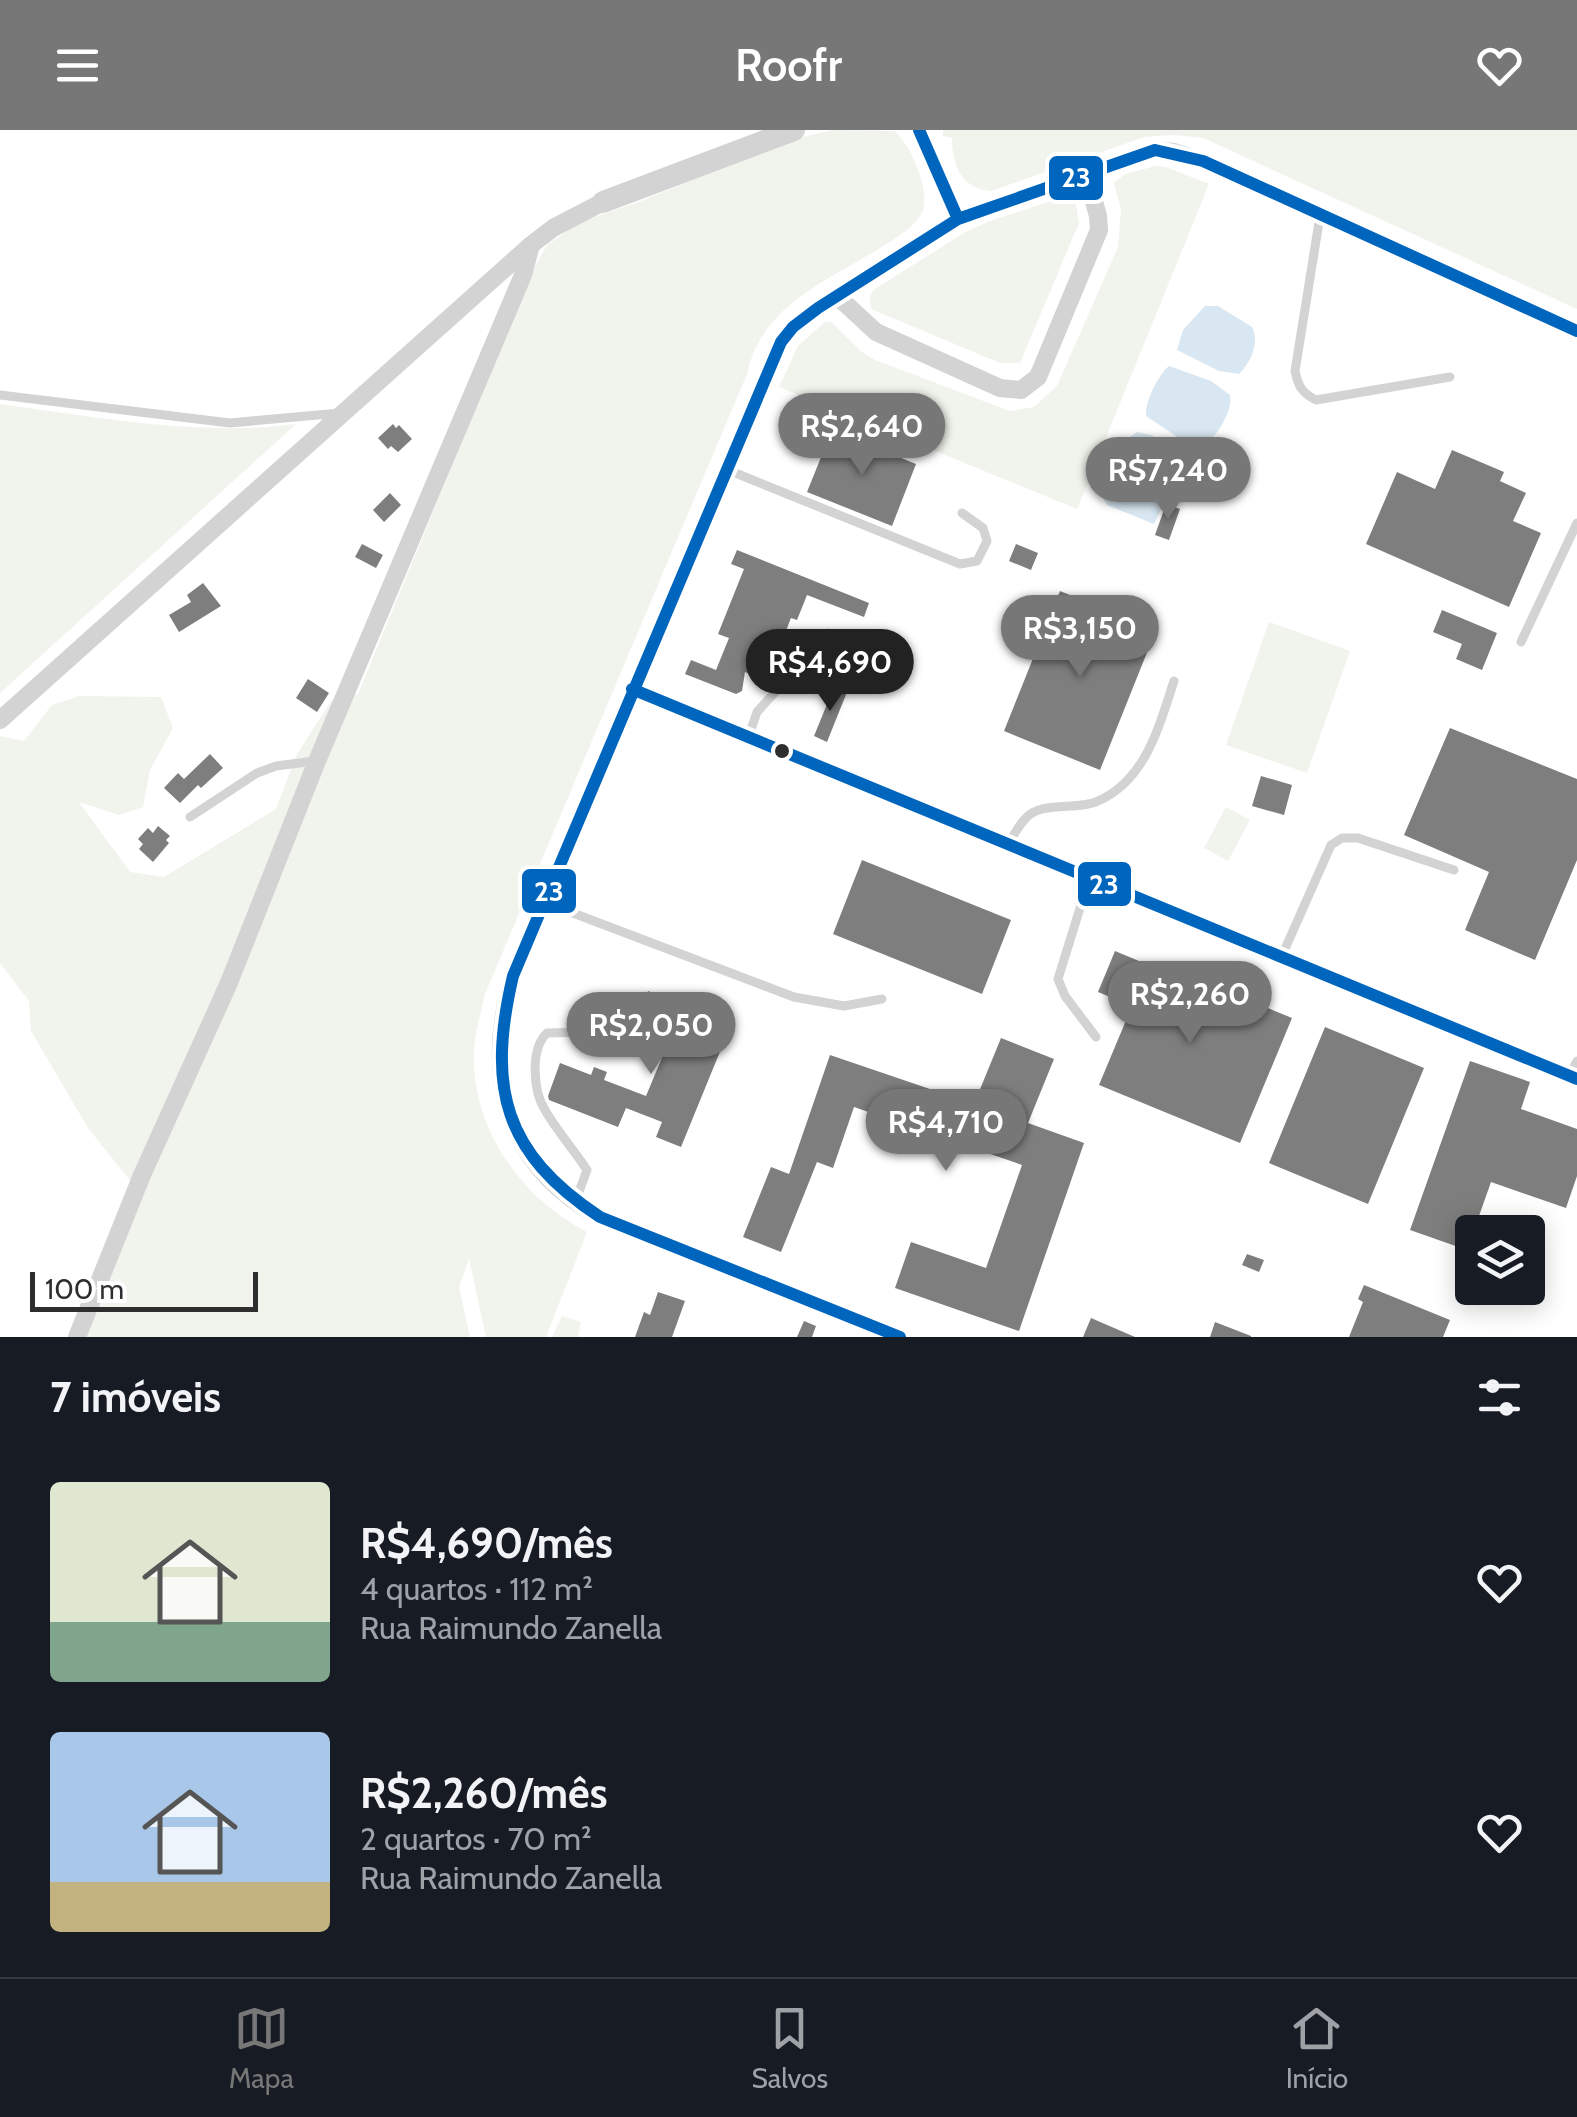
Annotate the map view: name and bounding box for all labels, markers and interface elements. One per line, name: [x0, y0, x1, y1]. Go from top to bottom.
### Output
icon: menu: [50, 38, 105, 93]
text: Roofr: [735, 38, 842, 92]
icon: heart: [1472, 38, 1527, 93]
line badge: 23: [1047, 154, 1105, 202]
text: 23: [1061, 160, 1091, 194]
pin: R$2,640: [770, 393, 954, 478]
text: R$2,640: [800, 406, 924, 445]
pin: R$7,240: [1076, 437, 1260, 522]
text: R$7,240: [1108, 450, 1228, 489]
pin: R$3,150: [988, 595, 1172, 680]
text: R$3,150: [1023, 608, 1137, 647]
pin: R$4,690: [738, 629, 922, 714]
text: R$4,690: [768, 642, 892, 681]
unlabelled marker: [772, 741, 792, 761]
line badge: 23: [1076, 860, 1133, 908]
line badge: 23: [520, 867, 578, 915]
text: 23: [1089, 867, 1119, 901]
text: 23: [534, 874, 564, 908]
pin: R$2,260: [1098, 961, 1282, 1046]
text: R$2,260: [1130, 974, 1250, 1013]
pin: R$2,050: [559, 992, 743, 1077]
text: R$2,050: [588, 1005, 714, 1044]
pin: R$4,710: [854, 1089, 1038, 1174]
text: R$4,710: [888, 1102, 1004, 1141]
map controls: [1455, 1215, 1545, 1305]
button: layers: [1455, 1215, 1545, 1305]
scale bar: [30, 1267, 258, 1312]
text: 100 m: [45, 1272, 124, 1306]
icon: filters: [1472, 1370, 1527, 1425]
text: 7 imóveis: [50, 1371, 221, 1423]
text: R$4,690/mês: [360, 1517, 613, 1569]
icon: home: [130, 1522, 250, 1642]
icon: heart: [1472, 1555, 1527, 1610]
text: 4 quartos · 112 m²: [360, 1569, 593, 1608]
text: Rua Raimundo Zanella: [360, 1608, 662, 1647]
text: R$2,260/mês: [360, 1767, 607, 1819]
icon: home: [130, 1772, 250, 1892]
icon: heart: [1472, 1805, 1527, 1860]
text: 2 quartos · 70 m²: [360, 1819, 592, 1858]
text: Rua Raimundo Zanella: [360, 1858, 662, 1897]
tab: Mapa: [229, 2001, 294, 2095]
tab: Salvos: [751, 2001, 828, 2095]
tab: Início: [1286, 2001, 1348, 2095]

